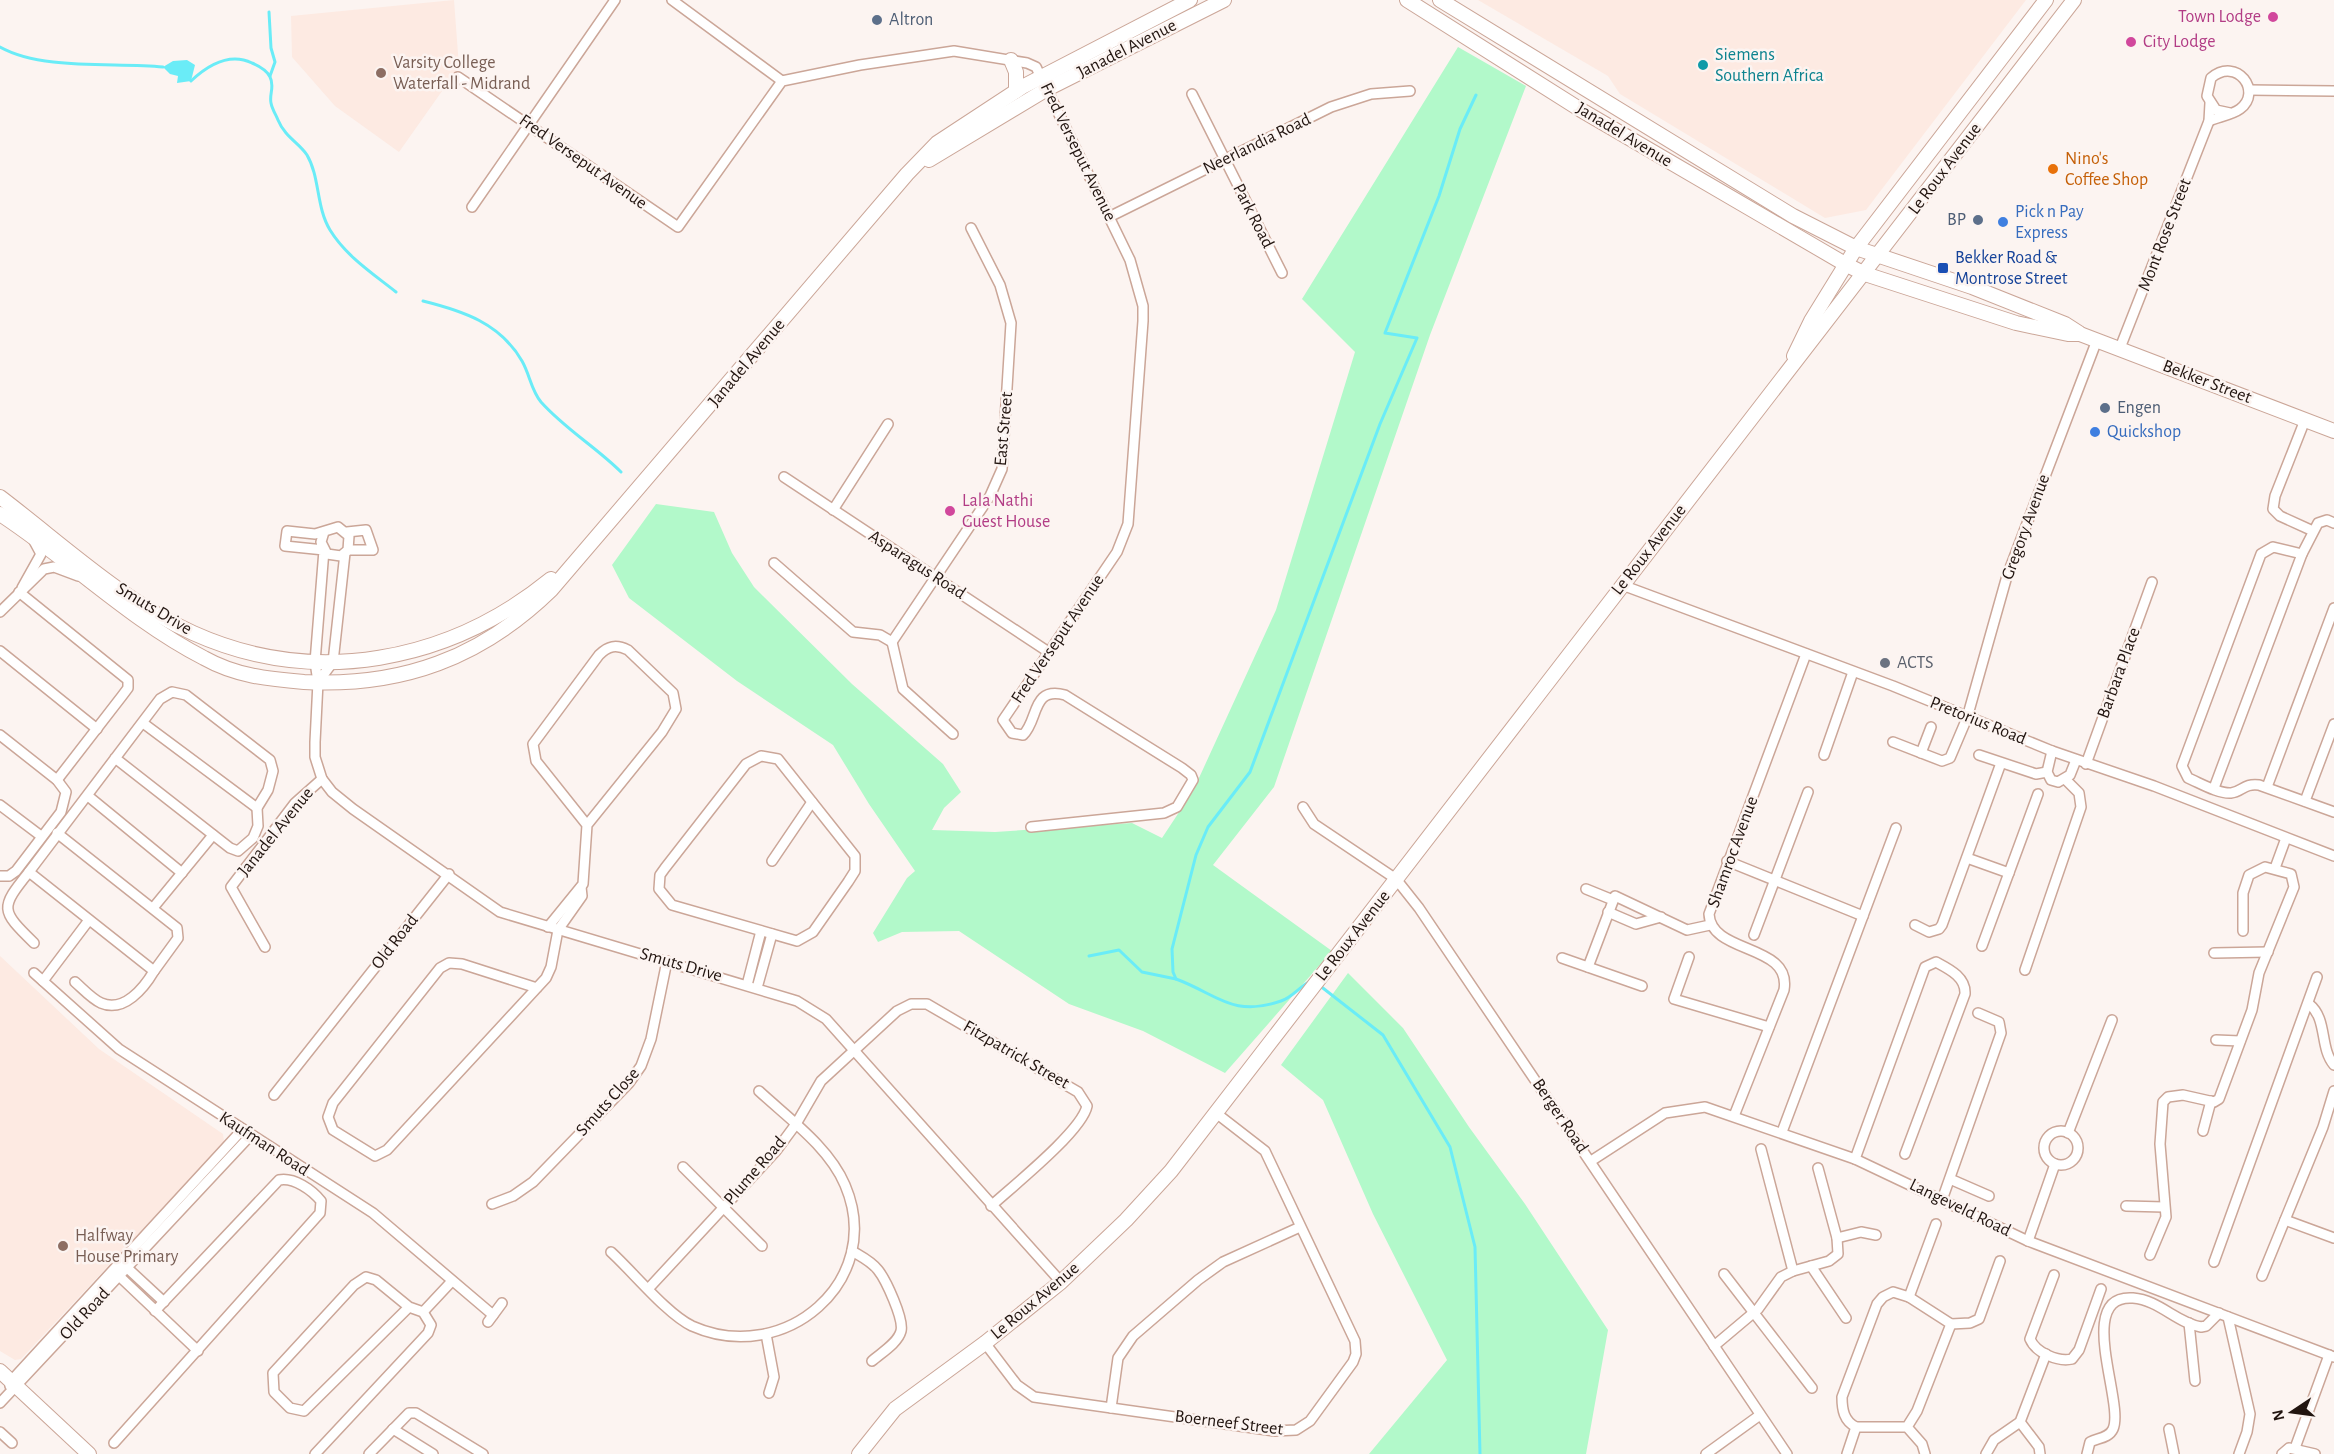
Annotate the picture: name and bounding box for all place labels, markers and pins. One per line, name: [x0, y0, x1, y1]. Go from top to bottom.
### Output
place label: Town Lodge: [2178, 8, 2261, 26]
marker: Town Lodge: [2266, 10, 2280, 24]
place label: Altron: [889, 11, 933, 29]
marker: Altron: [870, 13, 884, 27]
place label: City Lodge: [2143, 33, 2216, 51]
marker: City Lodge: [2124, 35, 2138, 49]
place label: Siemens Southern Africa: [1715, 46, 1824, 85]
place label: Varsity College Waterfall - Midrand: [393, 54, 530, 93]
marker: Siemens Southern Africa: [1696, 58, 1710, 72]
marker: Varsity College Waterfall - Midrand: [374, 66, 388, 80]
place label: Nino's Coffee Shop: [2065, 150, 2148, 189]
marker: Nino's Coffee Shop: [2046, 162, 2060, 176]
place label: Pick n Pay Express: [2015, 203, 2084, 242]
place label: BP: [1947, 211, 1966, 229]
marker: BP: [1971, 213, 1985, 227]
marker: Pick n Pay Express: [1996, 215, 2010, 229]
place label: Bekker Road & Montrose Street: [1955, 249, 2068, 288]
marker: Bekker Road & Montrose Street: [1936, 261, 1950, 275]
place label: Engen: [2117, 399, 2161, 417]
marker: Engen: [2098, 401, 2112, 415]
place label: Quickshop: [2107, 423, 2181, 441]
marker: Quickshop: [2088, 425, 2102, 439]
place label: Lala Nathi Guest House: [962, 492, 1050, 531]
marker: Lala Nathi Guest House: [943, 504, 957, 518]
place label: ACTS: [1897, 654, 1934, 672]
marker: ACTS: [1878, 656, 1892, 670]
place label: Halfway House Primary: [75, 1227, 179, 1266]
marker: Halfway House Primary: [56, 1239, 70, 1253]

